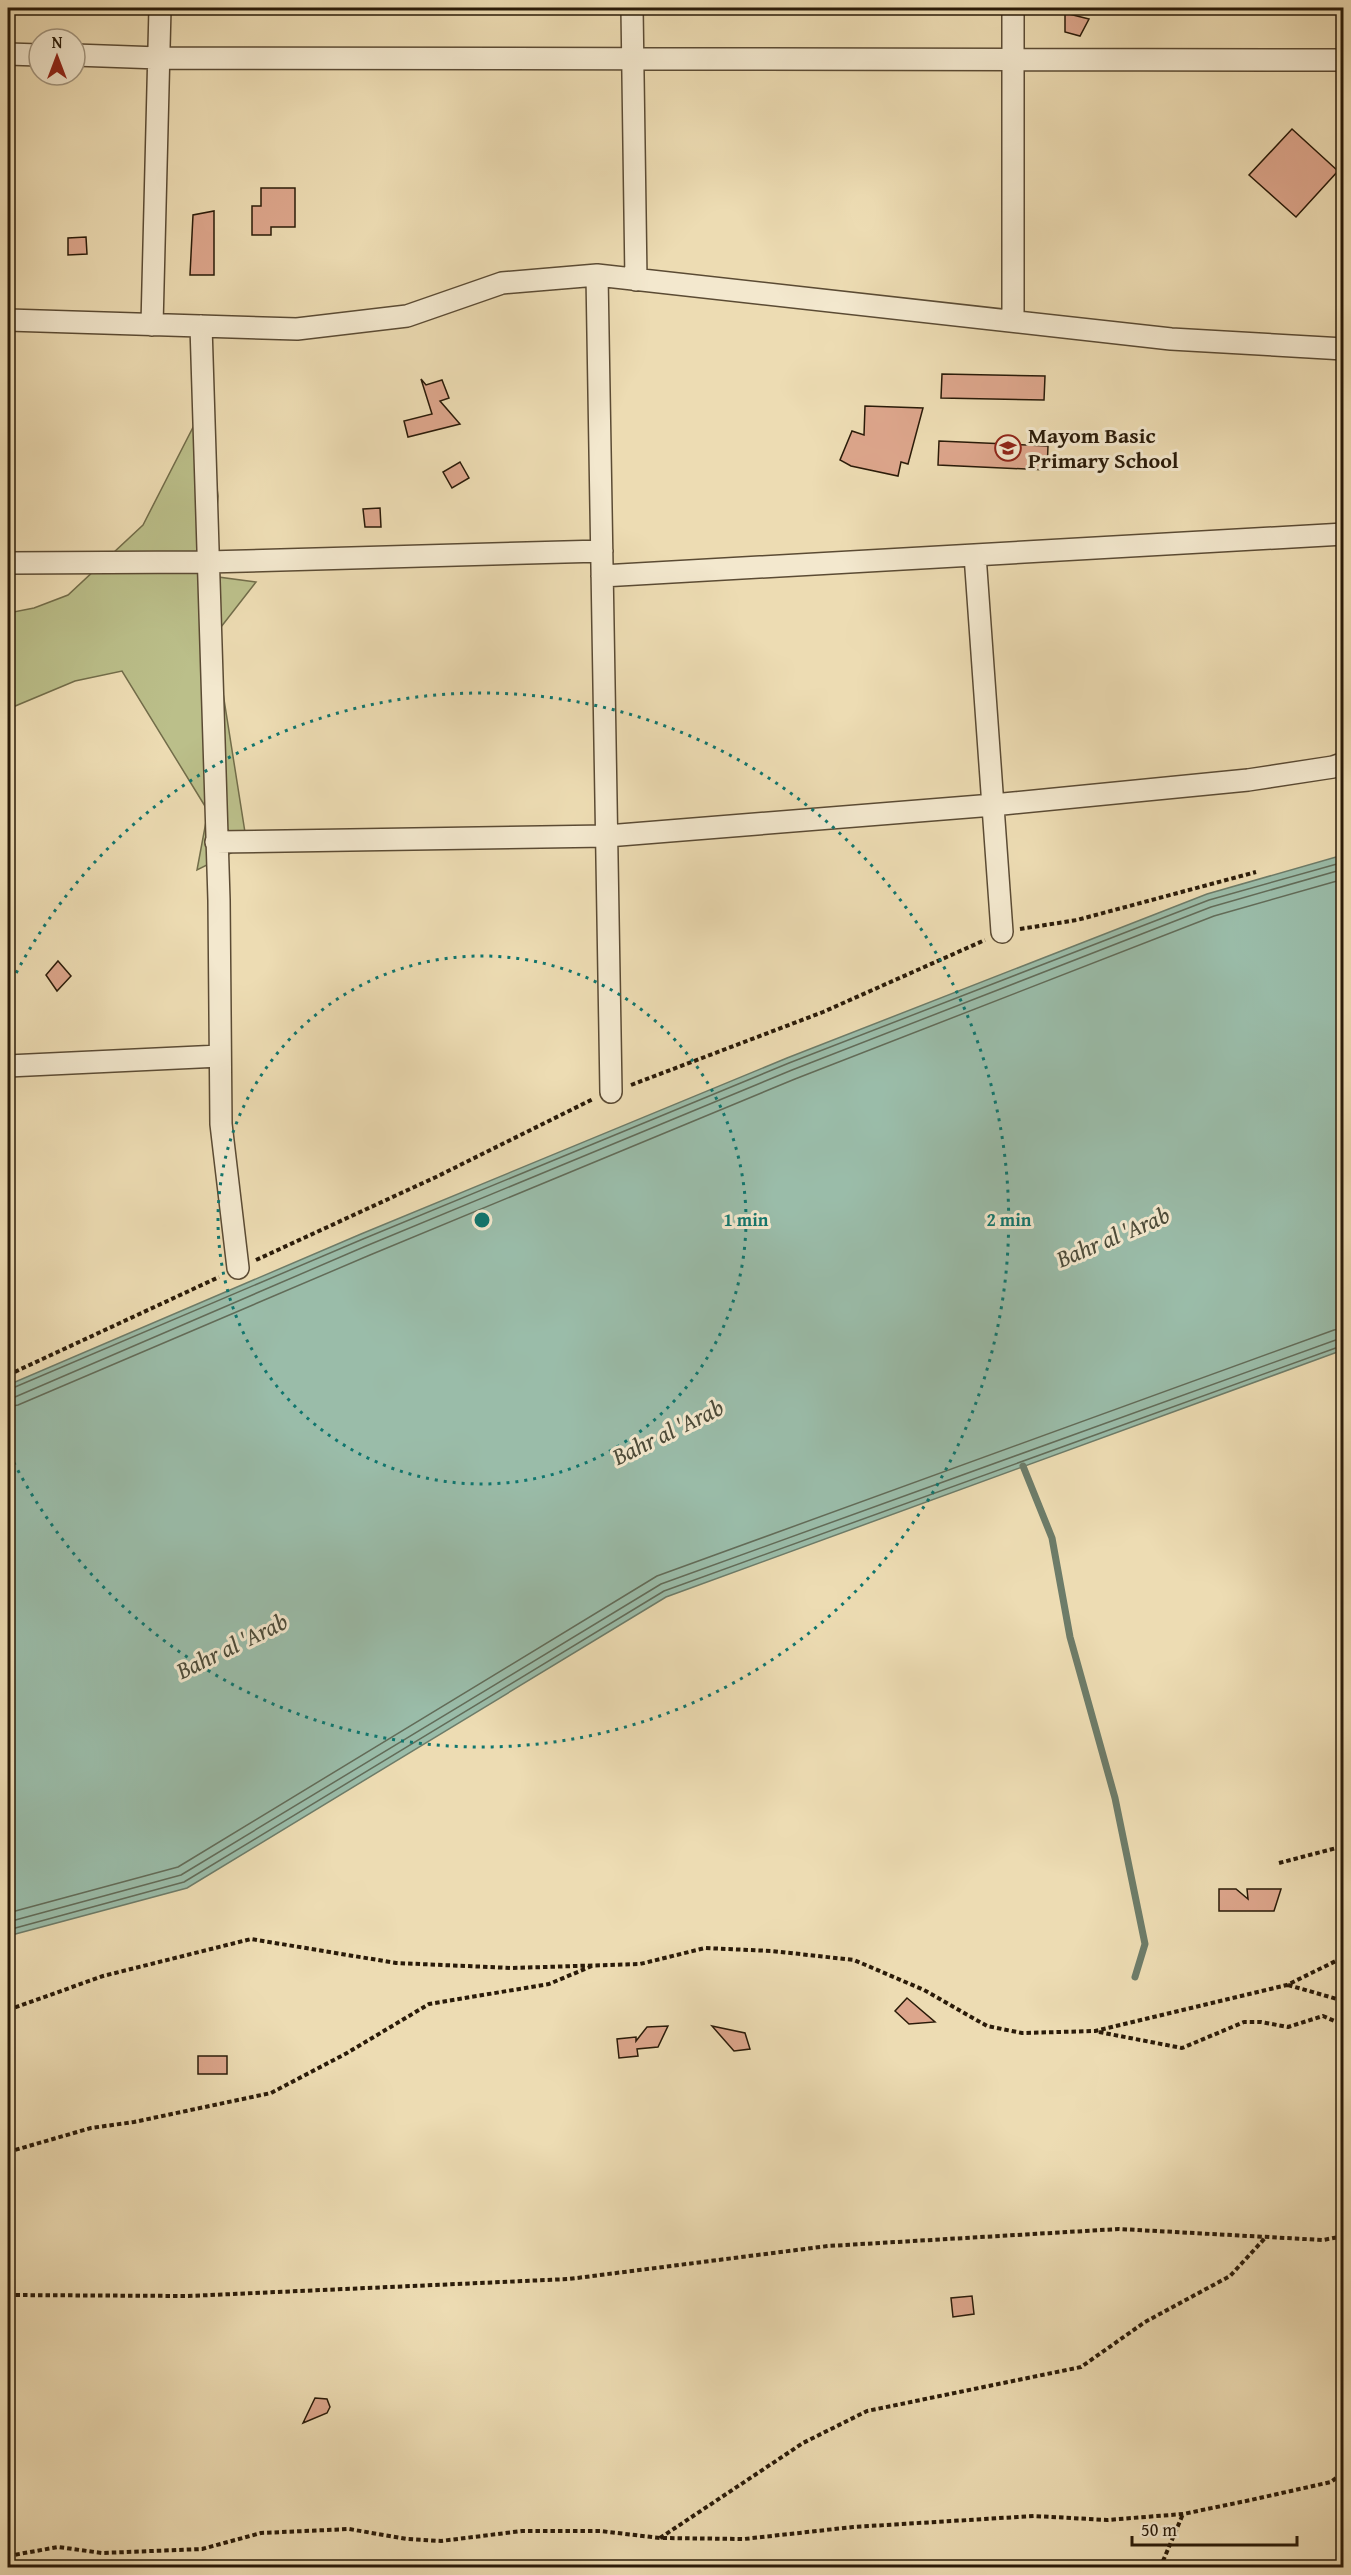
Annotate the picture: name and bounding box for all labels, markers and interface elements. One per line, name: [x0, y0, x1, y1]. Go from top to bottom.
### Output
north arrow: [27, 27, 87, 87]
text: N: [52, 30, 63, 54]
place label: Mayom Basic Primary School: [1028, 419, 1179, 476]
school or university icon: Mayom Basic Primary School: [993, 433, 1023, 463]
water label: Bahr al 'Arab: [1050, 1197, 1175, 1277]
text: 1 min: [724, 1206, 769, 1233]
text: 2 min: [987, 1206, 1032, 1233]
centre of rings: [472, 1210, 492, 1230]
water label: Bahr al 'Arab: [605, 1389, 730, 1474]
water label: Bahr al 'Arab: [169, 1603, 294, 1688]
scale bar: [1132, 2509, 1297, 2547]
text: 50 m: [1141, 2516, 1177, 2543]

